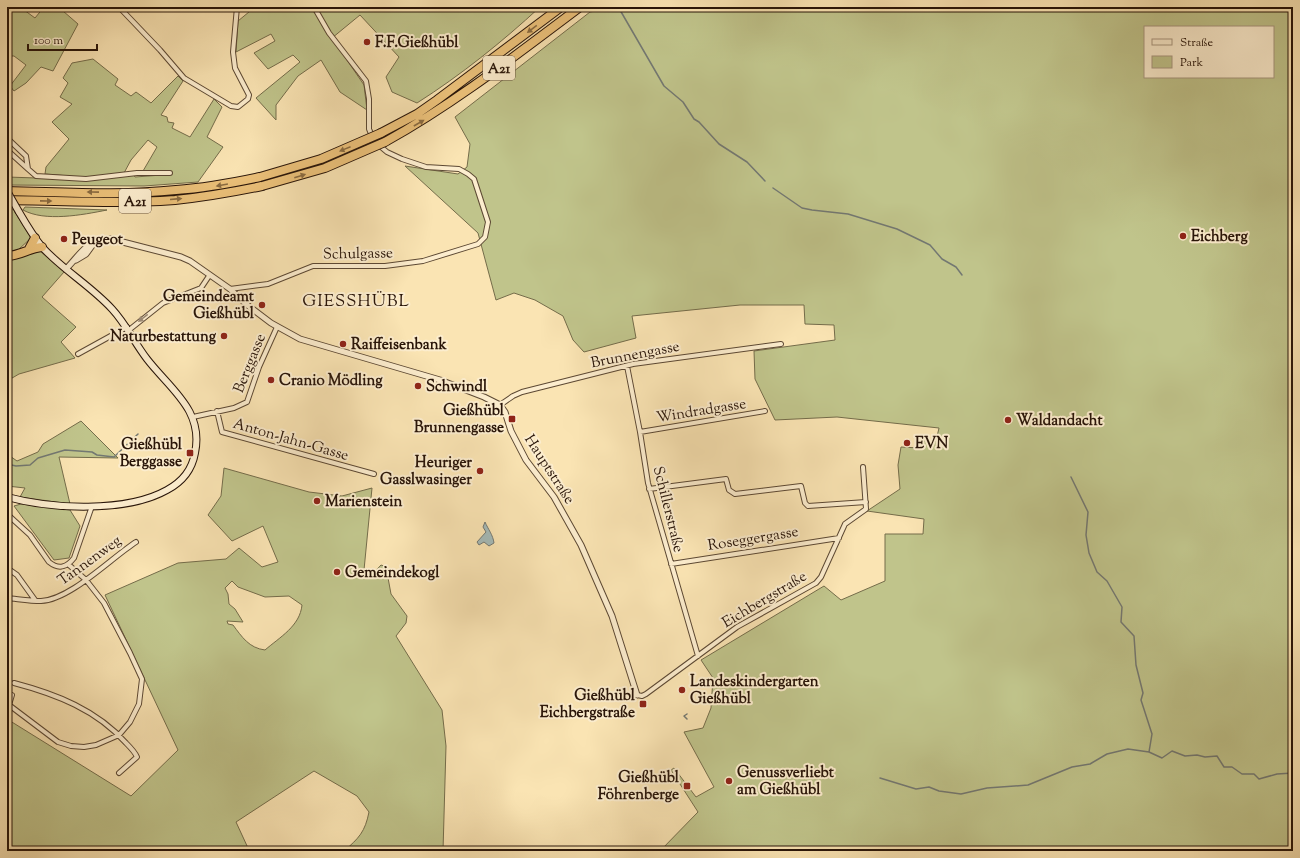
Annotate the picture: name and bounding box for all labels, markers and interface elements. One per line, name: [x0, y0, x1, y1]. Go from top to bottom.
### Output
one-way arrow: [527, 25, 537, 33]
scale bar: [28, 26, 97, 52]
legend: [1144, 26, 1274, 78]
text: 100 m: [34, 32, 63, 50]
place label: F.F.Gießhübl: [375, 33, 459, 54]
text: Straße: [1180, 34, 1214, 52]
marker: F.F.Gießhübl: [362, 37, 372, 47]
text: Park: [1180, 54, 1203, 72]
road number: A21: [483, 56, 515, 80]
one-way arrow: [413, 119, 425, 126]
one-way arrow: [339, 147, 351, 153]
one-way arrow: [294, 173, 306, 179]
one-way arrow: [216, 182, 228, 188]
one-way arrow: [86, 189, 99, 195]
road number: A21: [119, 189, 151, 213]
one-way arrow: [170, 196, 182, 203]
one-way arrow: [40, 197, 52, 204]
place label: Eichberg: [1191, 227, 1248, 248]
place label: Peugeot: [72, 230, 124, 251]
marker: Eichberg: [1178, 231, 1188, 241]
marker: Peugeot: [59, 234, 69, 244]
street label: Schulgasse: [323, 243, 393, 266]
place label: Gemeindeamt Gießhübl: [163, 287, 255, 325]
district label: GIESSHÜBL: [302, 290, 410, 314]
marker: Gemeindeamt Gießhübl: [257, 300, 267, 310]
one-way arrow: [137, 314, 148, 323]
place label: Naturbestattung: [110, 327, 217, 348]
marker: Naturbestattung: [219, 331, 229, 341]
street label: Berggasse: [229, 331, 272, 396]
place label: Raiffeisenbank: [351, 335, 448, 356]
street label: Brunnengasse: [589, 337, 681, 374]
marker: Raiffeisenbank: [338, 339, 348, 349]
place label: Cranio Mödling: [279, 371, 383, 392]
marker: Cranio Mödling: [266, 375, 276, 385]
place label: Schwindl: [426, 377, 488, 398]
marker: Schwindl: [413, 381, 423, 391]
street label: Windradgasse: [655, 394, 748, 429]
place label: Gießhübl Brunnengasse: [414, 401, 505, 439]
place label: Waldandacht: [1016, 411, 1103, 432]
street label: Anton-Jahn-Gasse: [230, 414, 351, 467]
marker: Gießhübl Brunnengasse: [507, 414, 517, 424]
marker: Waldandacht: [1003, 415, 1013, 425]
street label: Hauptstraße: [518, 431, 579, 509]
place label: EVN: [915, 434, 948, 455]
place label: Gießhübl Berggasse: [120, 435, 183, 473]
marker: EVN: [902, 438, 912, 448]
marker: Gießhübl Berggasse: [185, 448, 195, 458]
place label: Heuriger Gasslwasinger: [380, 453, 472, 491]
street label: Schillerstraße: [647, 464, 688, 555]
marker: Heuriger Gasslwasinger: [475, 466, 485, 476]
place label: Marienstein: [325, 492, 402, 513]
marker: Marienstein: [312, 496, 322, 506]
street label: Roseggergasse: [706, 522, 800, 557]
street label: Tannenweg: [54, 531, 126, 592]
place label: Gemeindekogl: [345, 563, 440, 584]
marker: Gemeindekogl: [332, 567, 342, 577]
street label: Eichbergstraße: [719, 567, 811, 634]
place label: Landeskindergarten Gießhübl: [690, 672, 819, 710]
marker: Landeskindergarten Gießhübl: [677, 685, 687, 695]
place label: Gießhübl Eichbergstraße: [540, 686, 636, 724]
marker: Gießhübl Eichbergstraße: [638, 699, 648, 709]
place label: Genussverliebt am Gießhübl: [737, 763, 835, 801]
place label: Gießhübl Föhrenberge: [598, 768, 680, 806]
marker: Genussverliebt am Gießhübl: [724, 776, 734, 786]
marker: Gießhübl Föhrenberge: [682, 781, 692, 791]

